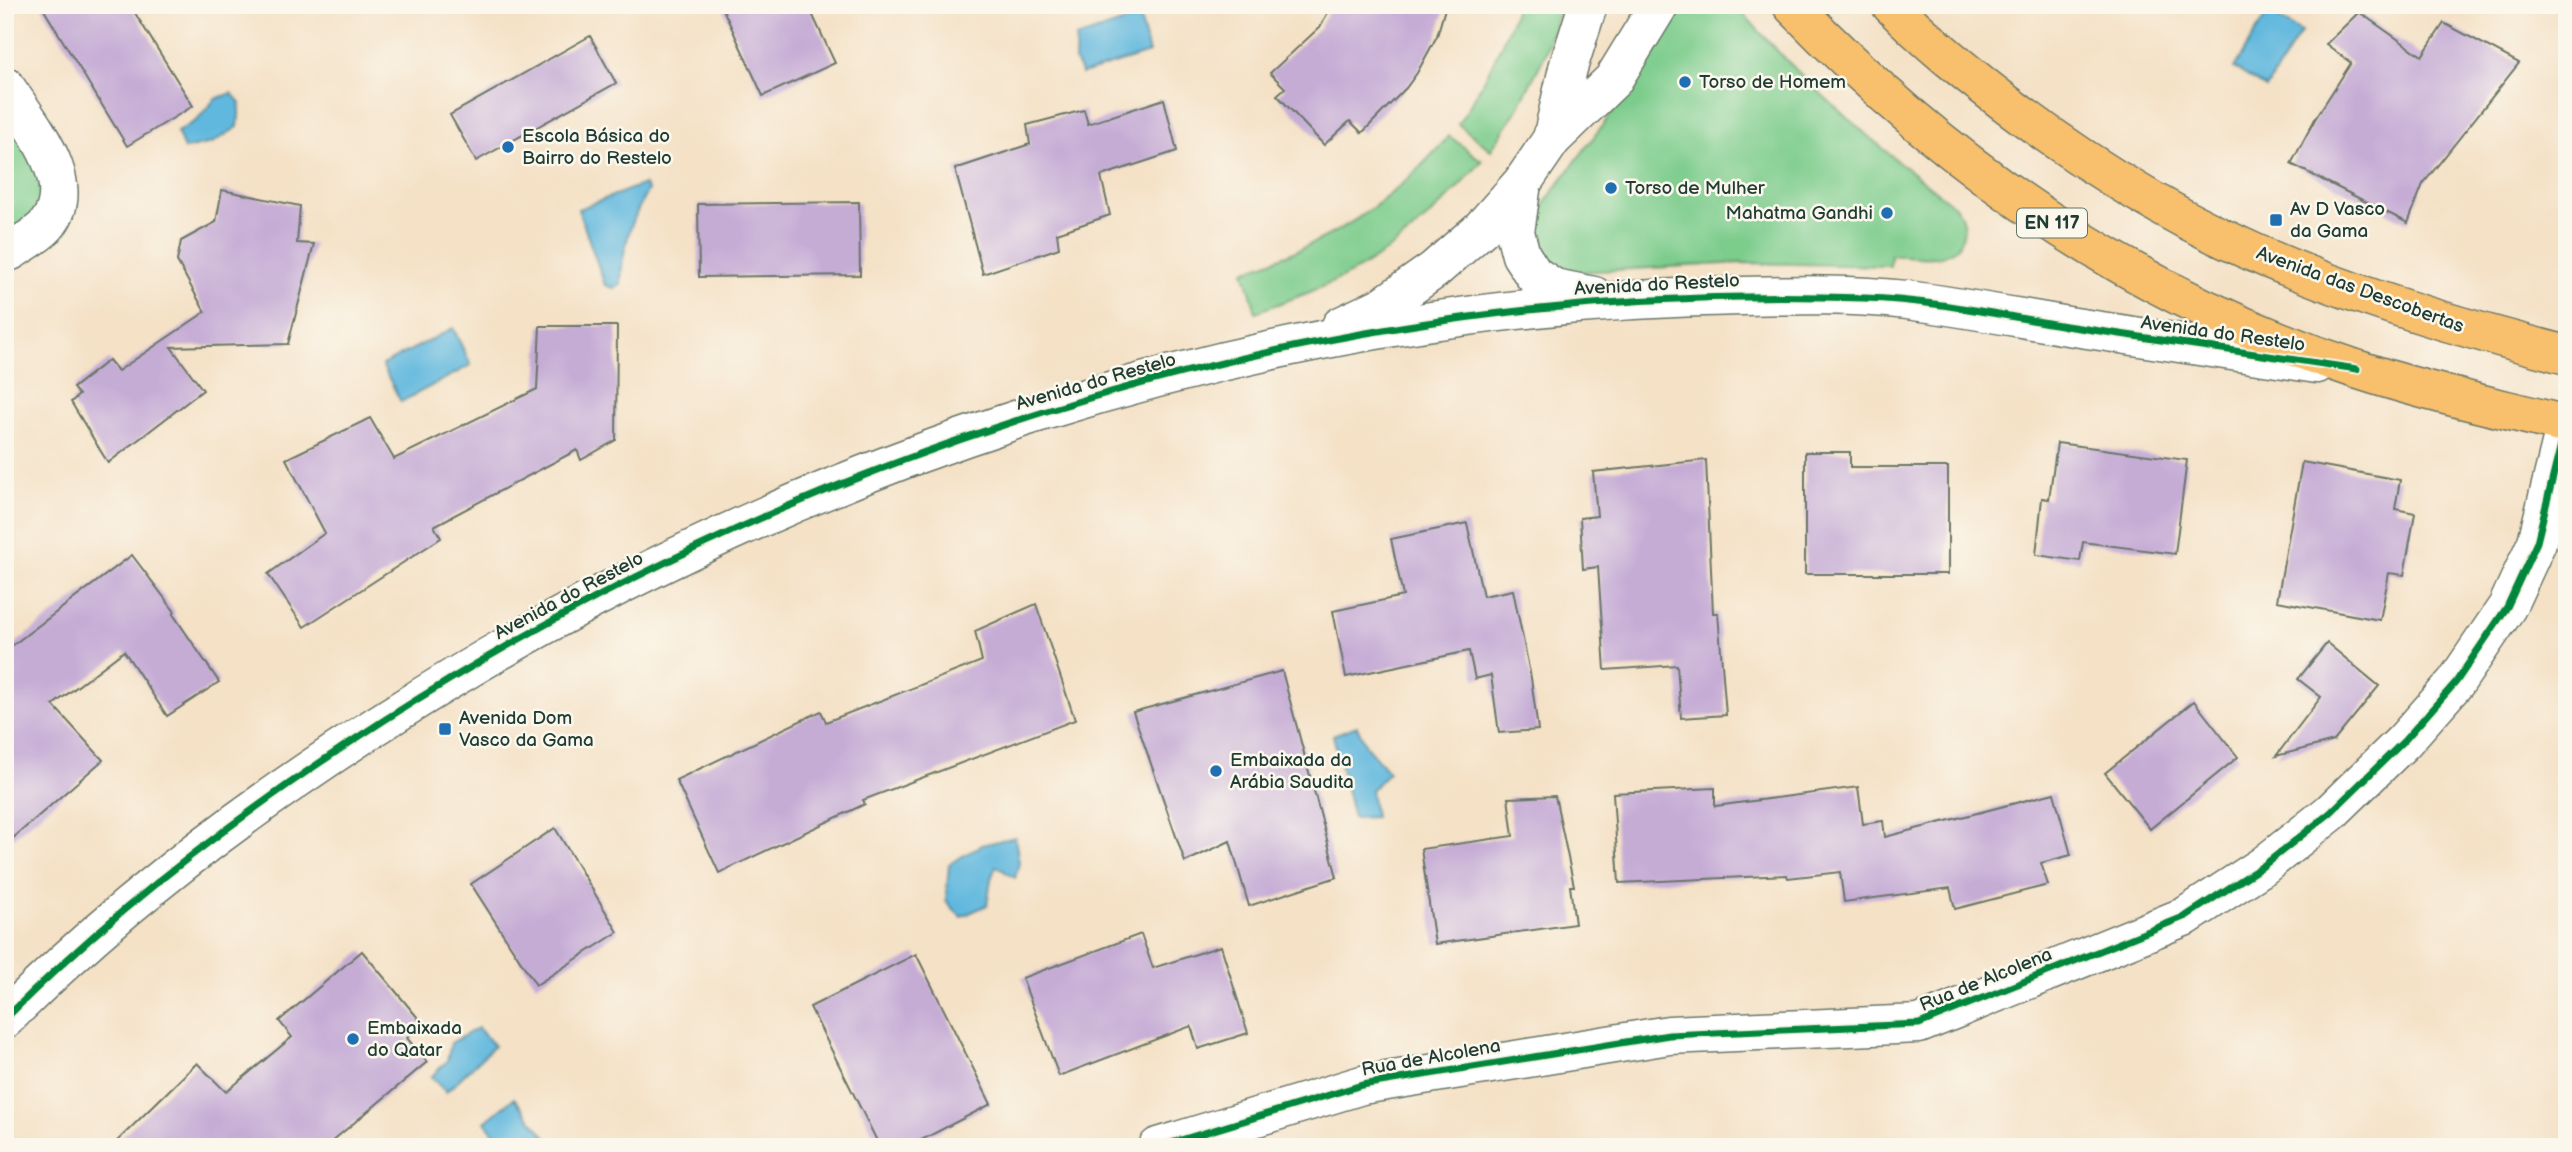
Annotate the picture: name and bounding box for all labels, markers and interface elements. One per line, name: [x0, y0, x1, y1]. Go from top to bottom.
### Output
place label: Torso de Homem: [1699, 71, 1846, 94]
marker: Torso de Homem: [1677, 74, 1693, 90]
place label: Escola Básica do Bairro do Restelo: [522, 125, 672, 170]
marker: Escola Básica do Bairro do Restelo: [500, 139, 516, 155]
place label: Torso de Mulher: [1625, 177, 1766, 200]
marker: Torso de Mulher: [1603, 180, 1619, 196]
place label: Av D Vasco da Gama: [2290, 198, 2385, 243]
place label: Mahatma Gandhi: [1726, 202, 1873, 225]
marker: Mahatma Gandhi: [1879, 205, 1895, 221]
road number: EN 117: [2017, 208, 2087, 238]
marker: Av D Vasco da Gama: [2268, 212, 2284, 228]
street label: Avenida das Descobertas: [2253, 242, 2467, 338]
street label: Avenida do Restelo: [1574, 269, 1740, 301]
street label: Avenida do Restelo: [2139, 311, 2307, 357]
street label: Avenida do Restelo: [1013, 348, 1179, 416]
street label: Avenida do Restelo: [490, 547, 648, 645]
place label: Avenida Dom Vasco da Gama: [459, 707, 594, 752]
marker: Avenida Dom Vasco da Gama: [437, 721, 453, 737]
place label: Embaixada da Arábia Saudita: [1230, 749, 1354, 794]
marker: Embaixada da Arábia Saudita: [1208, 763, 1224, 779]
street label: Rua de Alcolena: [1916, 943, 2056, 1017]
place label: Embaixada do Qatar: [367, 1017, 462, 1062]
marker: Embaixada do Qatar: [345, 1031, 361, 1047]
street label: Rua de Alcolena: [1360, 1034, 1502, 1082]

